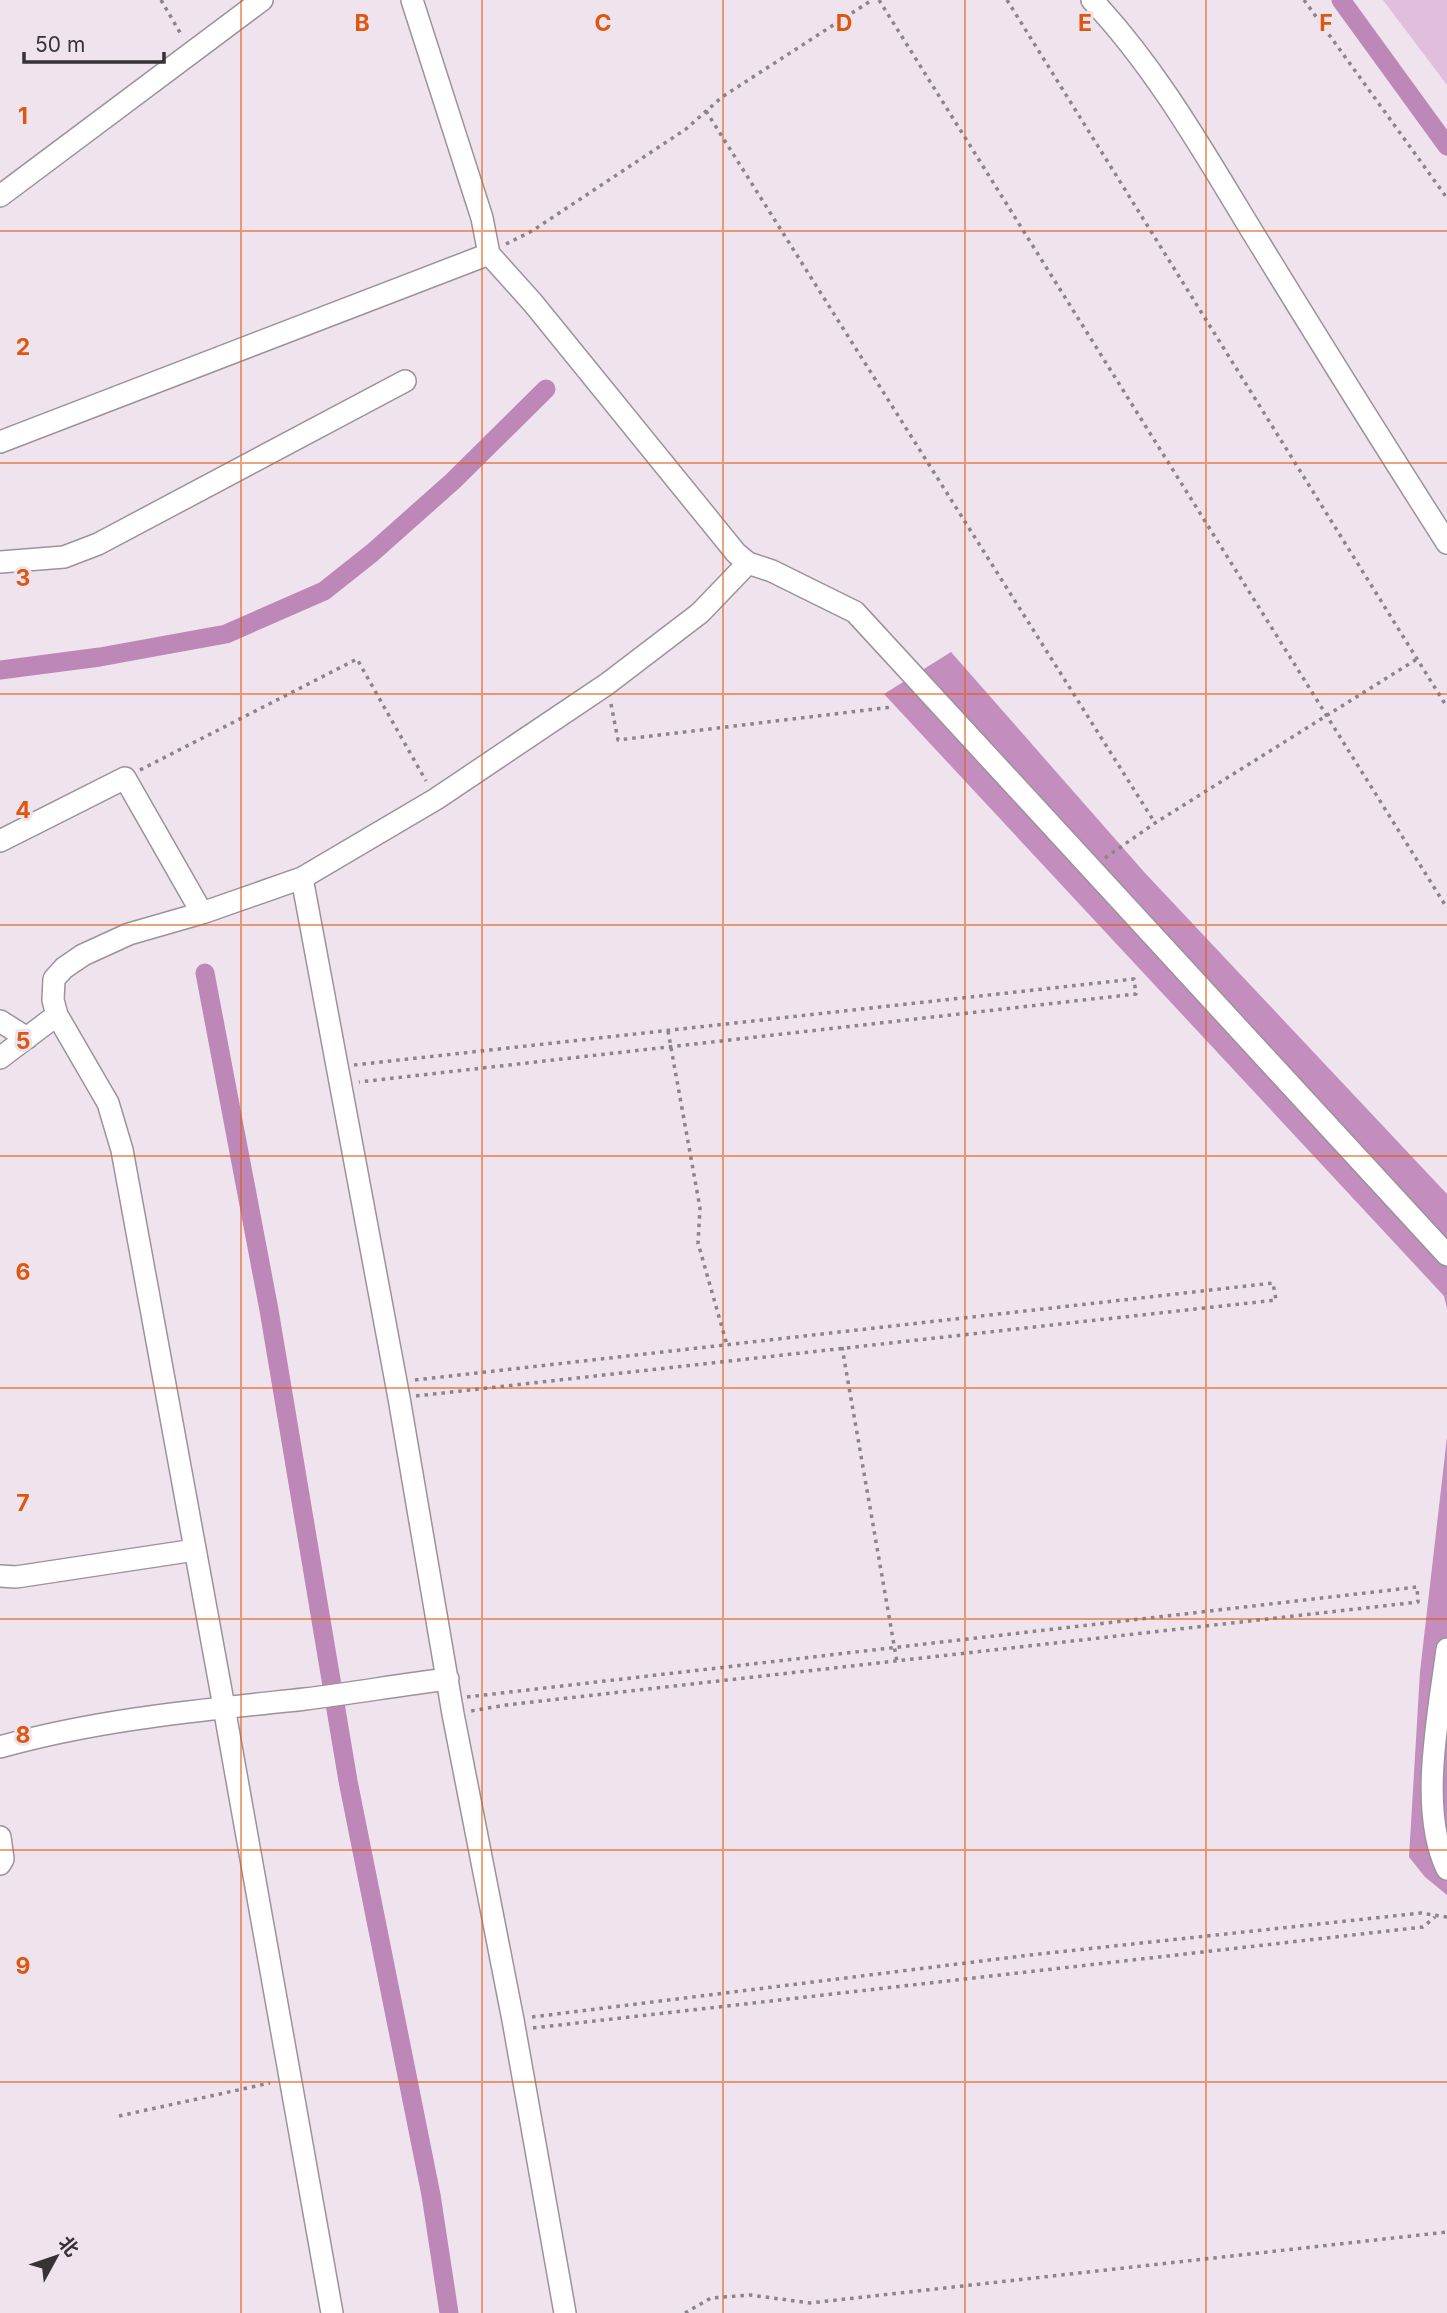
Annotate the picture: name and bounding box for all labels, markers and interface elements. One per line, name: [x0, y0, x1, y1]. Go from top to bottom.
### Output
text: B: [354, 9, 370, 37]
text: C: [594, 9, 612, 37]
text: D: [836, 9, 852, 37]
text: E: [1078, 9, 1092, 37]
text: F: [1319, 9, 1333, 37]
scale bar: [24, 21, 164, 65]
text: 50 m: [35, 32, 85, 57]
text: 1: [18, 102, 28, 130]
text: 2: [16, 333, 30, 361]
text: 3: [16, 564, 30, 592]
text: 4: [15, 796, 31, 824]
text: 5: [16, 1027, 30, 1055]
text: 6: [16, 1258, 30, 1286]
text: 7: [16, 1489, 30, 1517]
text: 8: [16, 1721, 30, 1749]
text: 9: [16, 1952, 30, 1980]
north arrow: [21, 2222, 91, 2292]
text: 北: [54, 2232, 84, 2261]

